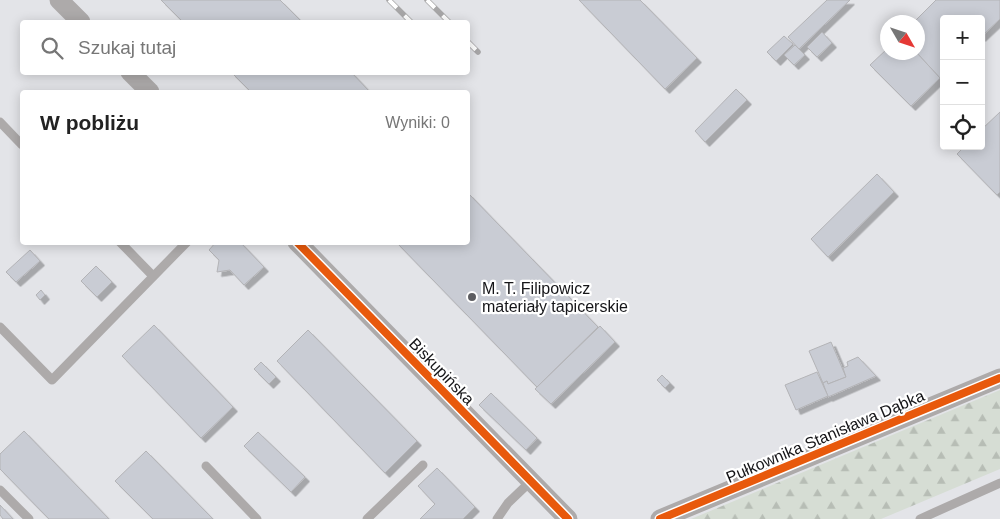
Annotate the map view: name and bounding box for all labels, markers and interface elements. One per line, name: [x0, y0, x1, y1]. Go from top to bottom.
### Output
north arrow: [880, 15, 925, 60]
map controls: [940, 15, 985, 150]
button: +: [940, 15, 985, 60]
search box: [20, 20, 470, 75]
icon: search: [38, 34, 66, 62]
text: Szukaj tutaj: [78, 37, 176, 58]
button: −: [940, 60, 985, 105]
button: locate: [940, 105, 985, 150]
text: W pobliżu: [40, 111, 139, 134]
text: Wyniki: 0: [385, 114, 450, 131]
place label: M. T. Filipowicz materiały tapicerskie: [482, 280, 628, 315]
marker: M. T. Filipowicz materiały tapicerskie: [466, 291, 478, 303]
street label: Biskupińska: [406, 335, 477, 408]
street label: Pułkownika Stanisława Dąbka: [724, 387, 927, 486]

